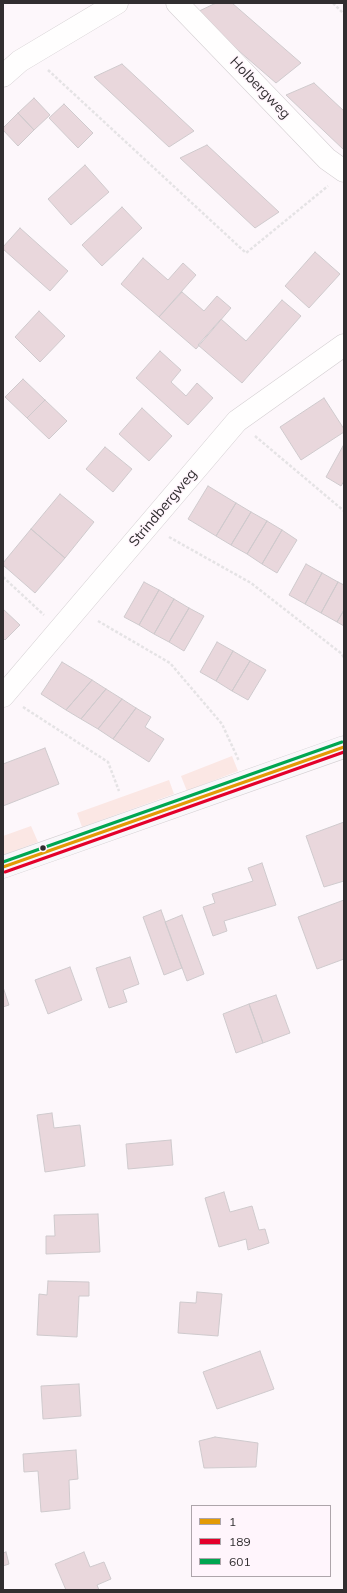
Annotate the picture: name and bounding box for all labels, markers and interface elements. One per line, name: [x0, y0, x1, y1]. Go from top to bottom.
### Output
street label: Holbergweg: [226, 54, 294, 122]
street label: Strindbergweg: [126, 466, 200, 550]
unlabelled marker: [38, 843, 48, 853]
legend: [191, 1505, 331, 1577]
text: 1: [229, 1514, 236, 1529]
text: 189: [229, 1534, 251, 1549]
text: 601: [229, 1554, 251, 1569]

